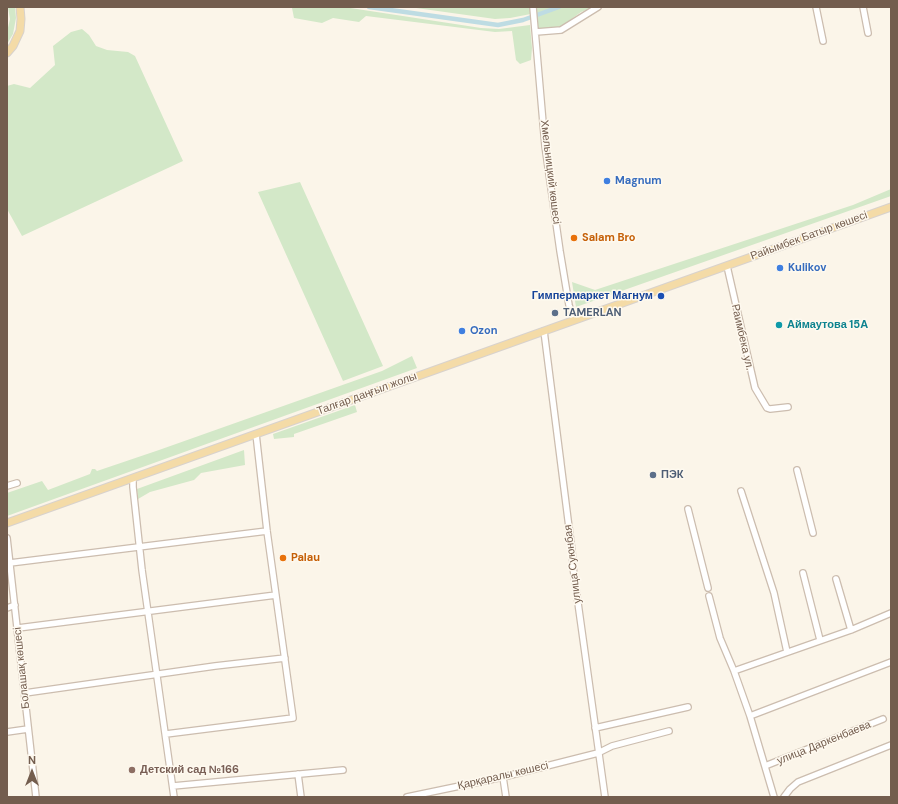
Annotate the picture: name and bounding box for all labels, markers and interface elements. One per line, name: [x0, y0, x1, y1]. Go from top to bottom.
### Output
street label: Хмельницкий көшесі: [537, 119, 563, 225]
place label: Magnum: [615, 174, 662, 188]
marker: Magnum: [602, 176, 612, 186]
street label: Райымбек Батыр көшесі: [749, 209, 869, 263]
place label: Salam Bro: [582, 231, 636, 245]
marker: Salam Bro: [569, 233, 579, 243]
place label: Kulikov: [788, 261, 826, 275]
marker: Kulikov: [775, 263, 785, 273]
place label: Гимпермаркет Магнум: [532, 289, 653, 303]
marker: Гимпермаркет Магнум: [656, 291, 666, 301]
street label: Раимбека ул.: [728, 303, 756, 371]
place label: TAMERLAN: [563, 306, 622, 320]
marker: TAMERLAN: [550, 308, 560, 318]
place label: Аймаутова 15А: [787, 318, 868, 332]
marker: Аймаутова 15А: [774, 320, 784, 330]
place label: Ozon: [470, 324, 498, 338]
marker: Ozon: [457, 326, 467, 336]
street label: Талғар даңғыл жолы: [315, 370, 419, 418]
place label: ПЭК: [661, 468, 683, 482]
marker: ПЭК: [648, 470, 658, 480]
street label: улица Суюнбая: [562, 524, 584, 604]
place label: Palau: [291, 551, 320, 565]
marker: Palau: [278, 553, 288, 563]
street label: Болашақ көшесі: [11, 626, 33, 710]
street label: улица Даркенбаева: [775, 718, 873, 768]
north arrow: [12, 752, 52, 792]
text: N: [28, 753, 36, 767]
street label: Қарқаралы көшесі: [456, 759, 550, 793]
place label: Детский сад №166: [140, 763, 239, 777]
marker: Детский сад №166: [127, 765, 137, 775]

